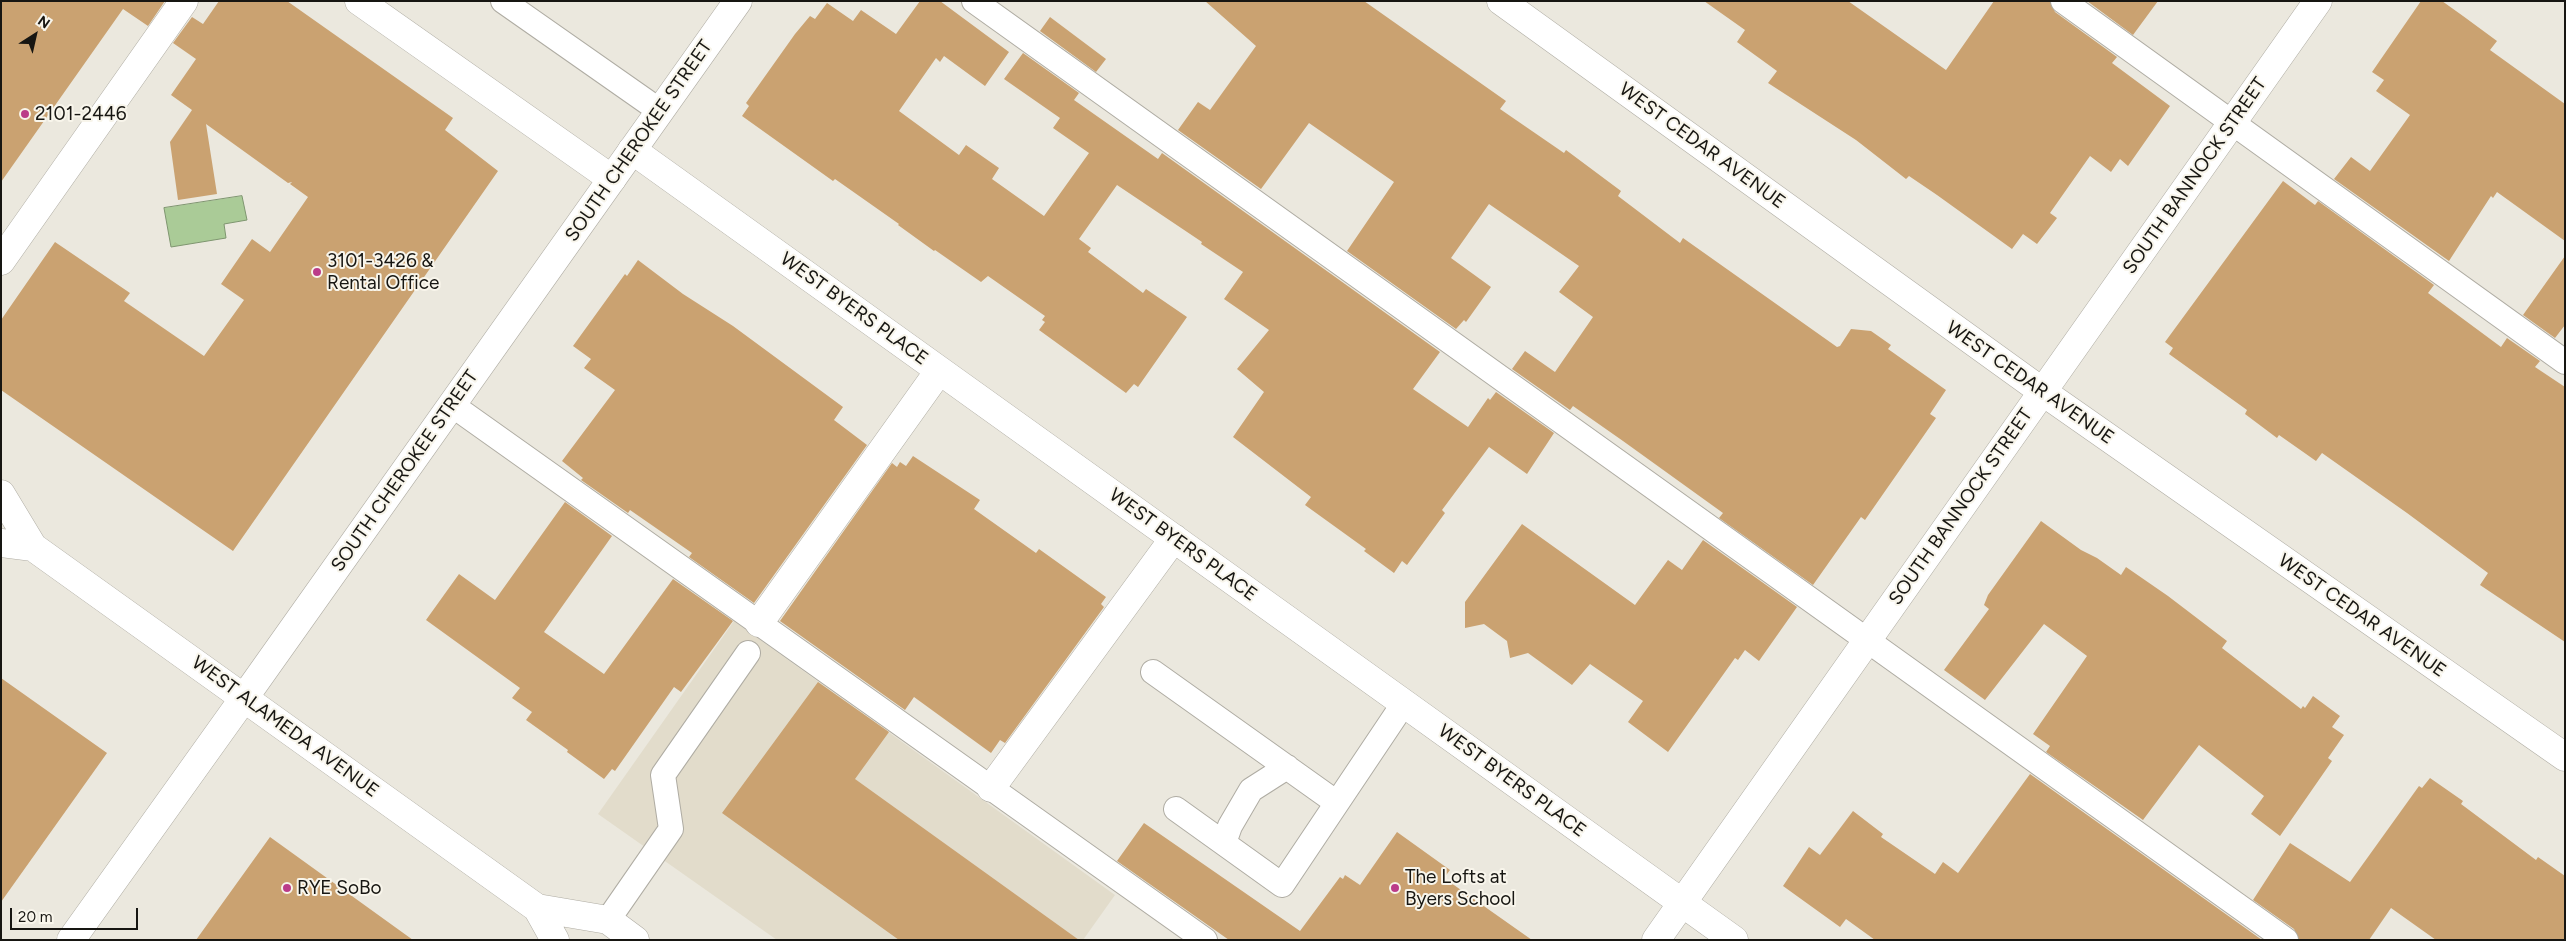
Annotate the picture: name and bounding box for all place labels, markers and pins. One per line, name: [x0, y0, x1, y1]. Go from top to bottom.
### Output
place label: 2101-2446: [35, 103, 126, 125]
marker: 2101-2446: [19, 108, 31, 120]
place label: 3101-3426 & Rental Office: [327, 250, 439, 294]
marker: 3101-3426 & Rental Office: [311, 266, 323, 278]
place label: The Lofts at Byers School: [1405, 866, 1515, 910]
place label: RYE SoBo: [297, 877, 382, 899]
marker: RYE SoBo: [281, 882, 293, 894]
marker: The Lofts at Byers School: [1389, 882, 1401, 894]

